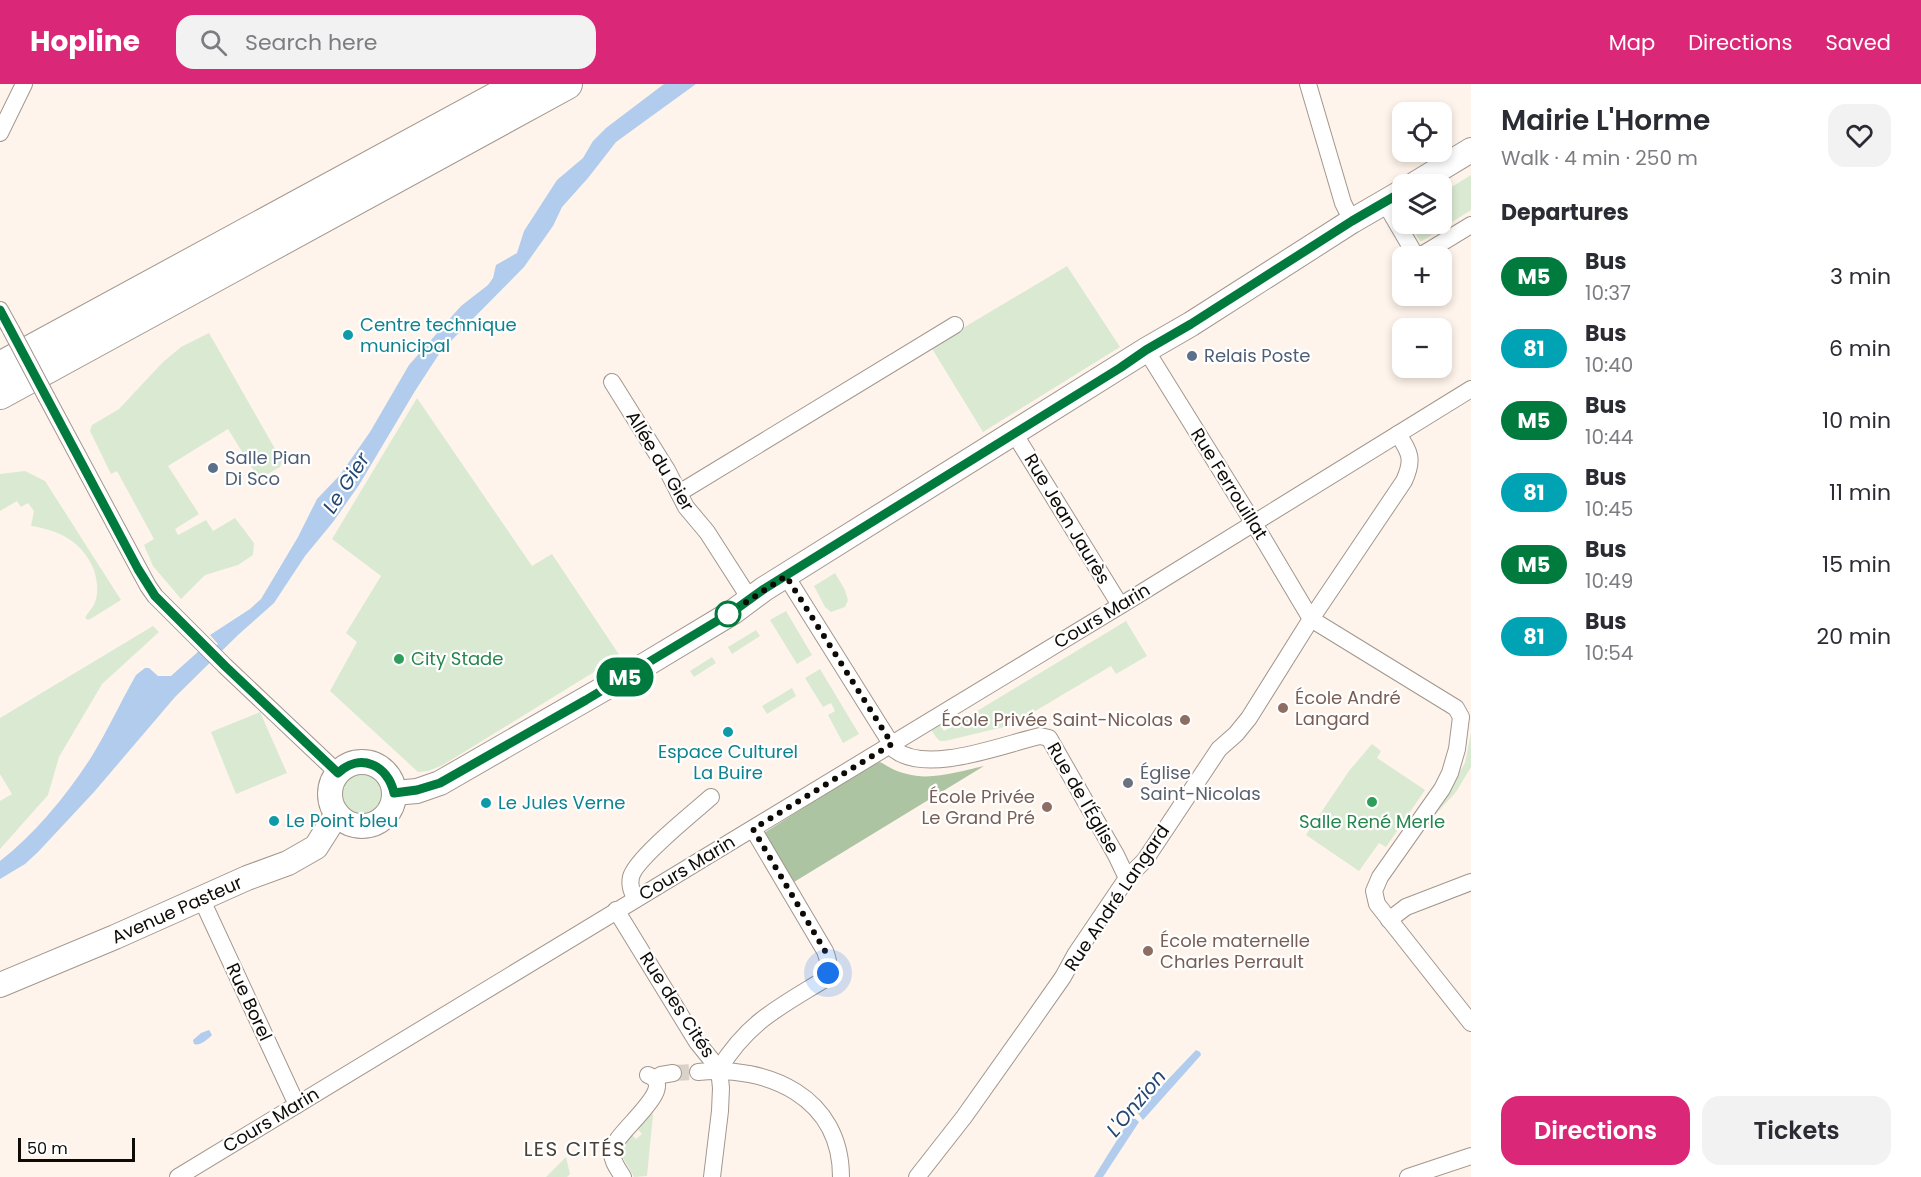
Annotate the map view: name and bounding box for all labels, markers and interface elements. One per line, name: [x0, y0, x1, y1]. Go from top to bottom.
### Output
search box: [176, 15, 596, 69]
text: Hopline: [30, 22, 140, 61]
icon: search: [197, 26, 230, 59]
text: Search here: [245, 27, 377, 58]
text: Map: [1609, 28, 1655, 57]
text: Directions: [1688, 28, 1792, 57]
text: Saved: [1825, 28, 1891, 57]
text: Mairie L'Horme: [1501, 101, 1710, 140]
map controls: [1392, 102, 1452, 378]
button: locate: [1392, 102, 1452, 162]
button: heart: [1828, 104, 1891, 167]
text: Walk · 4 min · 250 m: [1501, 144, 1698, 172]
button: layers: [1392, 174, 1452, 234]
text: Departures: [1501, 197, 1629, 228]
button: +: [1392, 246, 1452, 306]
text: Bus: [1585, 246, 1627, 277]
text: 3 min: [1830, 261, 1891, 292]
text: M5: [1518, 262, 1550, 291]
text: 10:37: [1585, 279, 1631, 307]
place label: Centre technique municipal: [360, 312, 517, 358]
button: −: [1392, 318, 1452, 378]
text: Bus: [1585, 318, 1627, 349]
marker: Centre technique municipal: [341, 328, 355, 342]
text: 6 min: [1829, 333, 1891, 364]
text: 81: [1523, 334, 1545, 363]
place label: Relais Poste: [1204, 343, 1310, 368]
marker: Relais Poste: [1185, 349, 1199, 363]
text: 10:40: [1585, 351, 1633, 379]
text: Bus: [1585, 390, 1627, 421]
text: 10 min: [1822, 405, 1891, 436]
street label: Allée du Gier: [621, 406, 700, 516]
text: M5: [1518, 406, 1550, 435]
street label: Rue Ferrouillat: [1185, 423, 1274, 544]
text: 10:44: [1585, 423, 1633, 451]
place label: Salle Pian Di Sco: [225, 445, 311, 491]
water label: Le Gier: [316, 447, 376, 519]
street label: Rue Jean Jaurès: [1019, 449, 1116, 589]
marker: Salle Pian Di Sco: [206, 461, 220, 475]
text: Bus: [1585, 462, 1627, 493]
text: 11 min: [1829, 477, 1891, 508]
text: 81: [1523, 478, 1545, 507]
text: 10:45: [1585, 495, 1633, 523]
text: Bus: [1585, 534, 1627, 565]
text: 15 min: [1822, 549, 1891, 580]
text: M5: [1518, 550, 1550, 579]
text: 10:49: [1585, 567, 1633, 595]
street label: Cours Marin: [1049, 577, 1155, 654]
unlabelled marker: [715, 601, 741, 627]
text: Bus: [1585, 606, 1627, 637]
text: 20 min: [1817, 621, 1891, 652]
text: 81: [1523, 622, 1545, 651]
text: 10:54: [1585, 639, 1633, 667]
place label: City Stade: [411, 646, 503, 671]
marker: City Stade: [392, 652, 406, 666]
line badge: M5: [598, 658, 652, 696]
text: M5: [609, 663, 641, 692]
place label: École André Langard: [1295, 685, 1401, 731]
marker: École André Langard: [1276, 701, 1290, 715]
place label: École Privée Saint-Nicolas: [941, 707, 1173, 732]
marker: École Privée Saint-Nicolas: [1178, 713, 1192, 727]
marker: Espace Culturel La Buire: [721, 725, 735, 739]
street label: Rue de l'Église: [1041, 738, 1125, 858]
place label: Espace Culturel La Buire: [658, 739, 798, 785]
place label: Église Saint-Nicolas: [1140, 760, 1261, 806]
marker: Église Saint-Nicolas: [1121, 776, 1135, 790]
place label: École Privée Le Grand Pré: [922, 784, 1035, 830]
place label: Le Jules Verne: [498, 790, 625, 815]
marker: Salle René Merle: [1365, 795, 1379, 809]
marker: Le Jules Verne: [479, 796, 493, 810]
marker: École Privée Le Grand Pré: [1040, 800, 1054, 814]
place label: Le Point bleu: [286, 808, 398, 833]
place label: Salle René Merle: [1299, 809, 1445, 834]
marker: Le Point bleu: [267, 814, 281, 828]
street label: Rue André Langard: [1058, 820, 1175, 976]
street label: Cours Marin: [634, 829, 740, 906]
street label: Avenue Pasteur: [108, 869, 246, 950]
place label: École maternelle Charles Perrault: [1160, 928, 1310, 974]
marker: École maternelle Charles Perrault: [1141, 944, 1155, 958]
street label: Rue des Cités: [634, 947, 721, 1062]
your location: [813, 958, 843, 988]
street label: Rue Borel: [221, 959, 278, 1045]
water label: L'Onzion: [1100, 1063, 1172, 1143]
street label: Cours Marin: [218, 1081, 324, 1158]
button: Directions: [1501, 1096, 1690, 1165]
button: Tickets: [1702, 1096, 1891, 1165]
scale bar: [18, 1135, 135, 1162]
district label: LES CITÉS: [524, 1135, 626, 1163]
text: 50 m: [27, 1137, 68, 1160]

